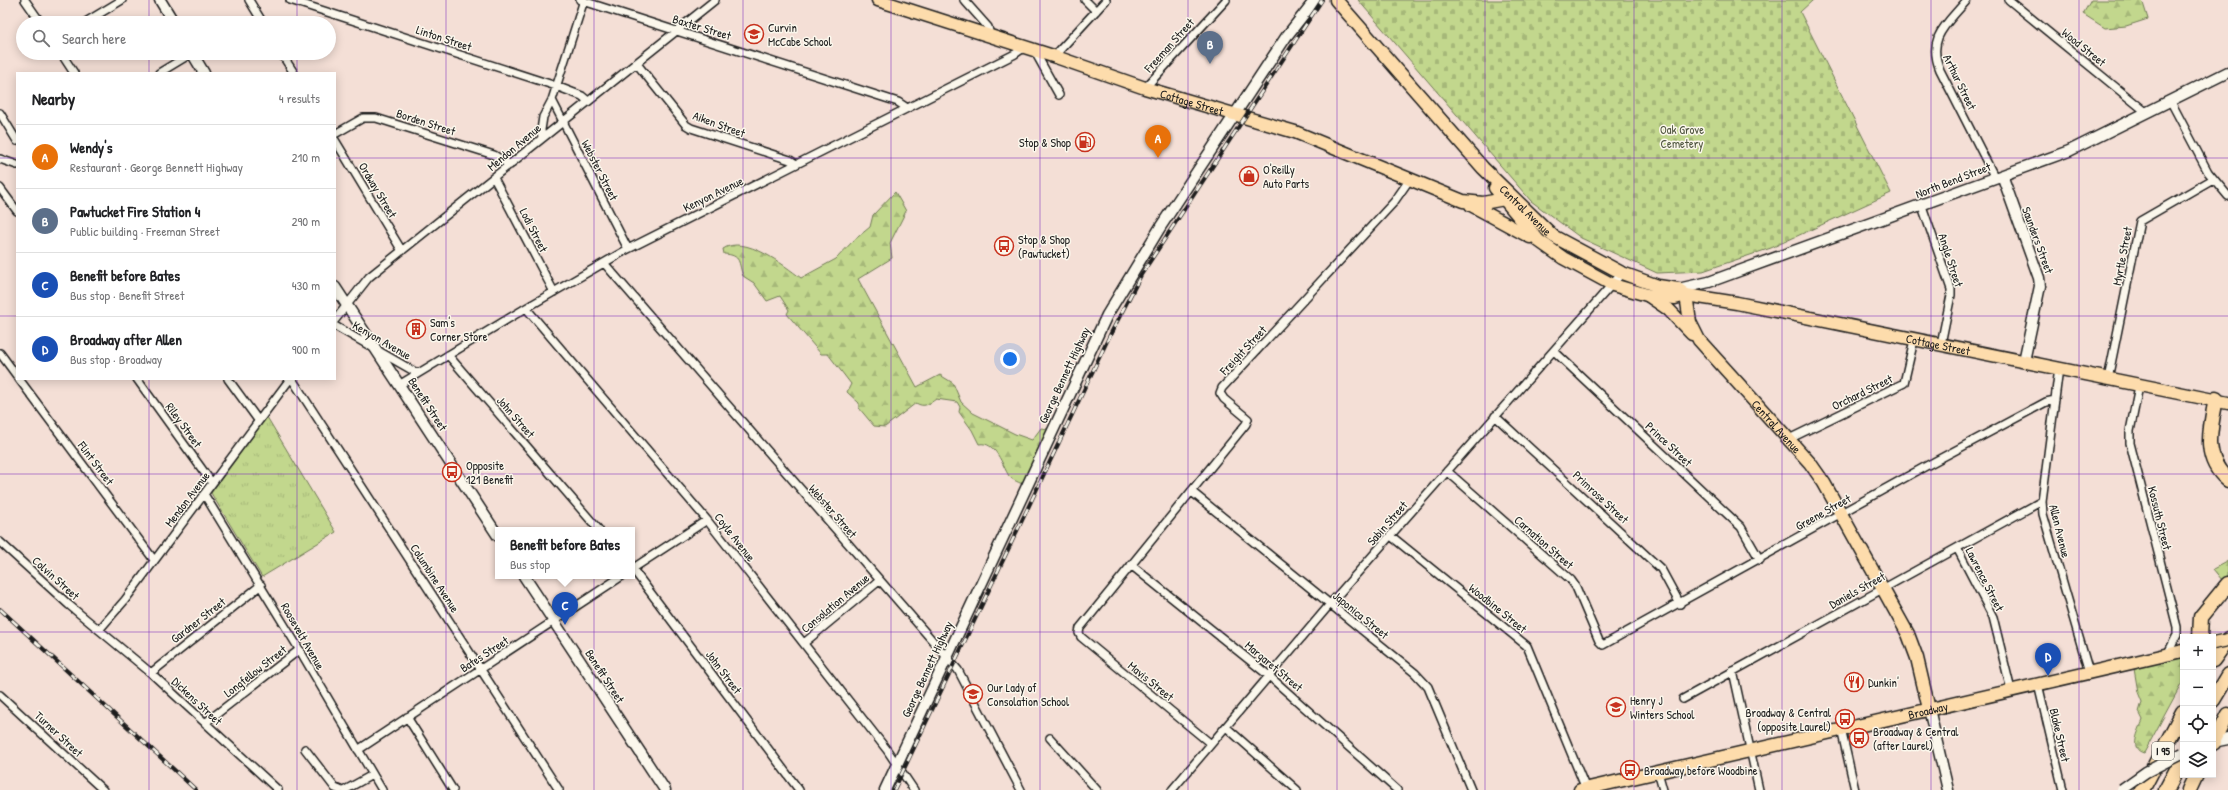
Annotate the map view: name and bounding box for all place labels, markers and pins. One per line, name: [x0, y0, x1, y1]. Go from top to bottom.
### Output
place label: Curvin McCabe School: [768, 19, 832, 50]
school or university icon: Curvin McCabe School: [743, 23, 765, 45]
pin: B: [1197, 31, 1223, 64]
pin: A: [1145, 125, 1171, 158]
fuel station icon: Stop & Shop: [1074, 131, 1096, 153]
place label: Stop & Shop: [1019, 134, 1071, 151]
place label: O'Reilly Auto Parts: [1263, 161, 1310, 192]
shop icon: O'Reilly Auto Parts: [1238, 165, 1260, 187]
place label: Stop & Shop (Pawtucket): [1018, 231, 1070, 262]
bus stop icon: Stop & Shop (Pawtucket): [993, 235, 1015, 257]
place label: Sam's Corner Store: [430, 314, 488, 345]
building icon: Sam's Corner Store: [405, 318, 427, 340]
place label: Opposite 121 Benefit: [466, 457, 514, 488]
bus stop icon: Opposite 121 Benefit: [441, 461, 463, 483]
pin: C: [552, 592, 578, 625]
pin: D: [2035, 643, 2061, 676]
restaurant icon: Dunkin': [1843, 671, 1865, 693]
place label: Dunkin': [1868, 674, 1899, 691]
place label: Our Lady of Consolation School: [987, 679, 1070, 710]
school or university icon: Our Lady of Consolation School: [962, 683, 984, 705]
place label: Henry J Winters School: [1630, 692, 1695, 723]
school or university icon: Henry J Winters School: [1605, 696, 1627, 718]
place label: Broadway & Central (opposite Laurel): [1745, 704, 1832, 735]
bus stop icon: Broadway & Central (opposite Laurel): [1834, 708, 1856, 730]
place label: Broadway & Central (after Laurel): [1873, 723, 1959, 754]
bus stop icon: Broadway & Central (after Laurel): [1848, 727, 1870, 749]
bus stop icon: Broadway before Woodbine: [1619, 759, 1641, 781]
place label: Broadway before Woodbine: [1644, 762, 1758, 779]

